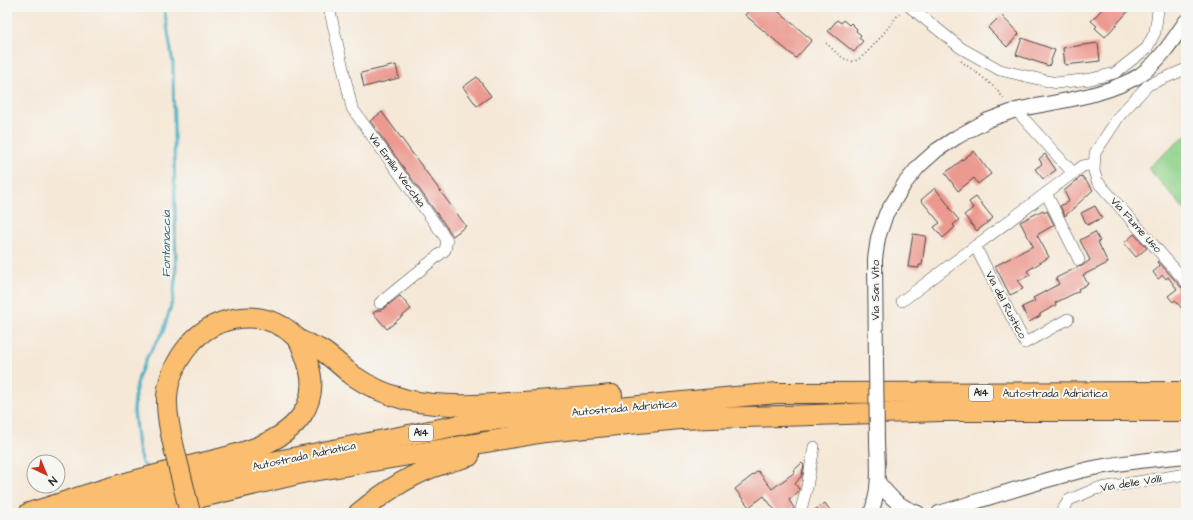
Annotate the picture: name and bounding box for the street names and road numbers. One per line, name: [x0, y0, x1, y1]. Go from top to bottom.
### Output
street label: Via Emilia Vecchia: [365, 130, 429, 210]
street label: Via Fiume Uso: [1107, 194, 1166, 257]
street label: Via San Vito: [868, 259, 883, 320]
street label: Via del Rustico: [982, 269, 1030, 342]
road number: A14: [969, 385, 993, 401]
street label: Autostrada Adriatica: [1002, 386, 1108, 401]
street label: Autostrada Adriatica: [571, 396, 677, 420]
road number: A14: [409, 425, 433, 441]
street label: Autostrada Adriatica: [251, 438, 357, 474]
street label: Via delle Valli: [1099, 471, 1163, 495]

